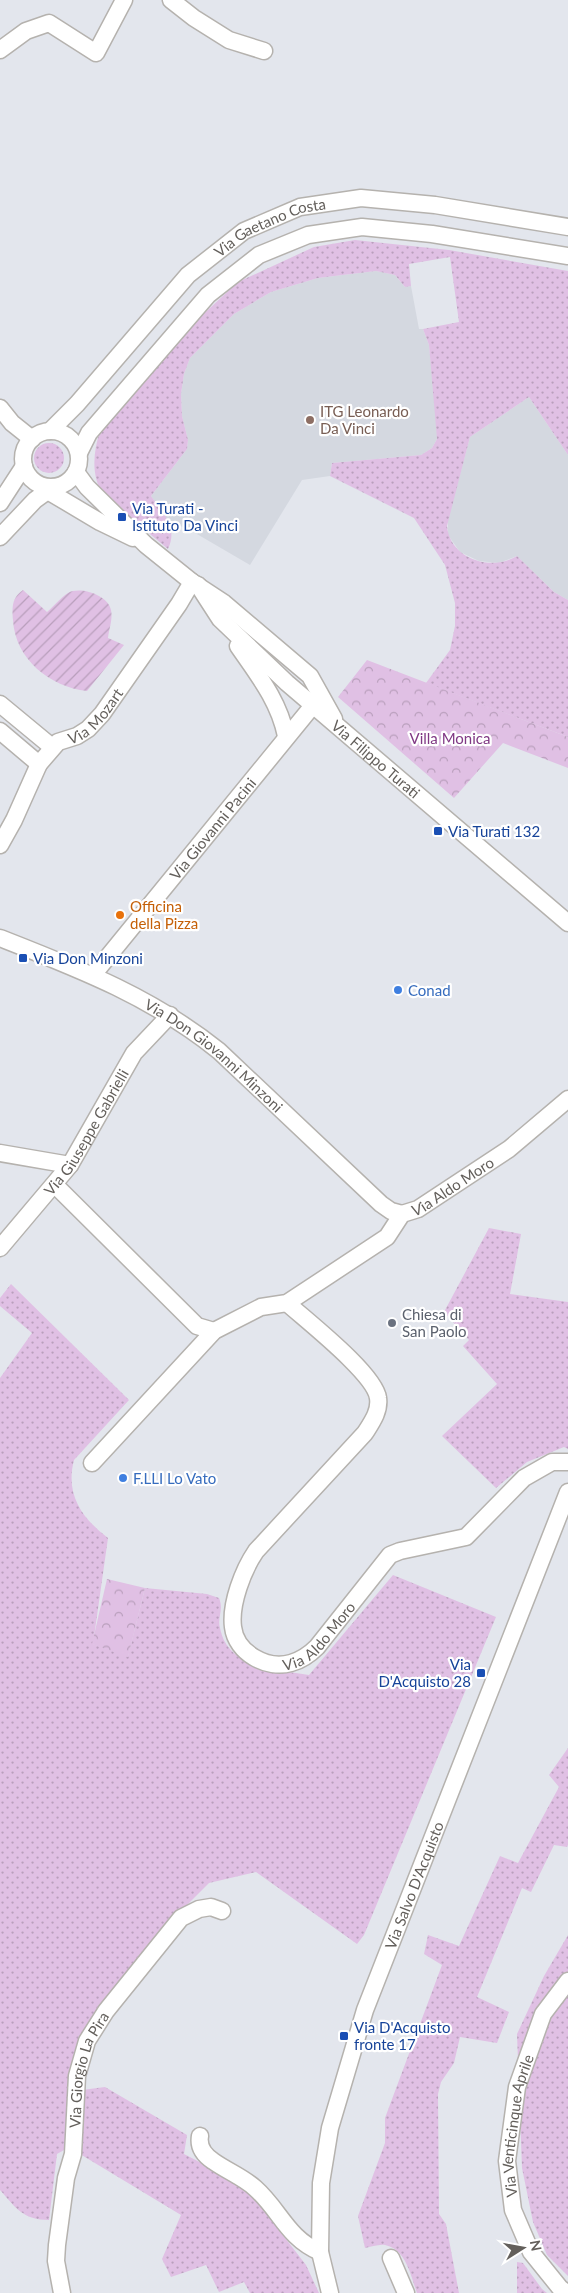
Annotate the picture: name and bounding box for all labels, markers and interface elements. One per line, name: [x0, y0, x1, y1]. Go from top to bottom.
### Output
street label: Via Gaetano Costa: [210, 194, 327, 260]
place label: ITG Leonardo Da Vinci: [320, 402, 409, 437]
marker: ITG Leonardo Da Vinci: [304, 414, 316, 426]
place label: Via Turati - Istituto Da Vinci: [132, 499, 238, 534]
marker: Via Turati - Istituto Da Vinci: [116, 511, 128, 523]
street label: Via Mozart: [66, 684, 127, 747]
street label: Via Filippo Turati: [328, 716, 424, 802]
park label: Villa Monica: [410, 729, 490, 747]
street label: Via Giovanni Pacini: [166, 774, 259, 883]
place label: Via Turati 132: [448, 822, 540, 840]
marker: Via Turati 132: [432, 825, 444, 837]
place label: Officina della Pizza: [130, 897, 198, 932]
marker: Officina della Pizza: [114, 909, 126, 921]
place label: Via Don Minzoni: [33, 949, 143, 967]
marker: Via Don Minzoni: [17, 952, 29, 964]
place label: Conad: [408, 981, 451, 999]
marker: Conad: [392, 984, 404, 996]
street label: Via Don Giovanni Minzoni: [142, 995, 287, 1116]
street label: Via Giuseppe Gabrielli: [40, 1066, 132, 1199]
street label: Via Aldo Moro: [409, 1153, 497, 1219]
place label: Chiesa di San Paolo: [402, 1305, 466, 1340]
marker: Chiesa di San Paolo: [386, 1317, 398, 1329]
place label: F.LLI Lo Vato: [133, 1469, 216, 1487]
marker: F.LLI Lo Vato: [117, 1472, 129, 1484]
street label: Via Aldo Moro: [281, 1598, 359, 1674]
place label: Via D'Acquisto 28: [378, 1655, 471, 1690]
marker: Via D'Acquisto 28: [475, 1667, 487, 1679]
street label: Via Salvo D'Acquisto: [381, 1819, 447, 1952]
street label: Via Giorgio La Pira: [65, 2008, 112, 2128]
place label: Via D'Acquisto fronte 17: [354, 2018, 450, 2053]
marker: Via D'Acquisto fronte 17: [338, 2030, 350, 2042]
street label: Via Venticinque Aprile: [498, 2052, 537, 2198]
north arrow: [498, 2223, 548, 2273]
text: N: [527, 2239, 546, 2252]

